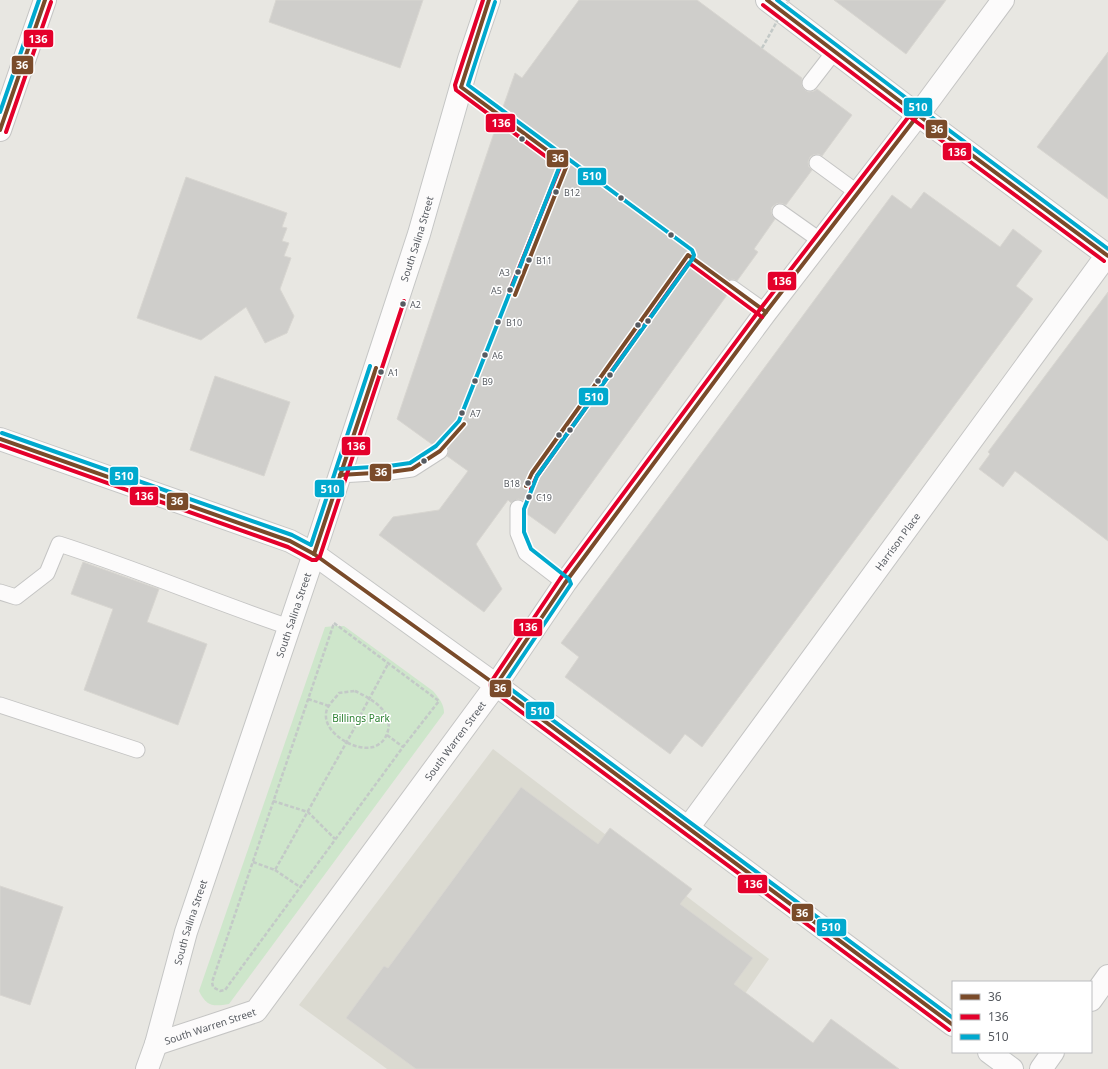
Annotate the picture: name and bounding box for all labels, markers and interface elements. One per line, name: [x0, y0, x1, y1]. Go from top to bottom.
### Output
line badge: 136: [23, 29, 54, 48]
text: 136: [29, 31, 47, 46]
line badge: 36: [11, 55, 34, 75]
text: 36: [16, 57, 28, 72]
line badge: 510: [903, 97, 933, 117]
text: 510: [909, 99, 927, 114]
line badge: 136: [485, 113, 516, 133]
text: 136: [492, 115, 510, 130]
line badge: 36: [925, 119, 948, 139]
text: 36: [931, 121, 943, 136]
unlabelled marker: [517, 134, 527, 144]
line badge: 136: [942, 142, 972, 161]
text: 136: [948, 144, 966, 159]
line badge: 36: [546, 149, 569, 168]
text: 36: [552, 150, 564, 165]
line badge: 510: [577, 167, 607, 186]
text: 510: [583, 168, 601, 183]
place label: B12: [564, 186, 580, 199]
marker: B12: [551, 187, 561, 197]
unlabelled marker: [616, 193, 626, 203]
street label: South Salina Street: [397, 194, 437, 284]
unlabelled marker: [666, 230, 676, 240]
place label: B11: [536, 254, 552, 267]
marker: B11: [524, 255, 534, 265]
place label: A3: [499, 266, 510, 279]
marker: A3: [513, 267, 523, 277]
line badge: 136: [767, 271, 797, 291]
text: 136: [773, 273, 791, 288]
place label: A5: [491, 284, 502, 297]
marker: A5: [505, 285, 515, 295]
place label: A2: [410, 298, 421, 311]
marker: A2: [398, 299, 408, 309]
place label: B10: [506, 316, 522, 329]
unlabelled marker: [643, 316, 653, 326]
marker: B10: [493, 317, 503, 327]
unlabelled marker: [633, 320, 643, 330]
place label: A6: [492, 349, 503, 362]
marker: A6: [480, 350, 490, 360]
place label: A1: [388, 366, 399, 379]
marker: A1: [376, 367, 386, 377]
unlabelled marker: [605, 370, 615, 380]
place label: B9: [482, 375, 493, 388]
marker: B9: [470, 376, 480, 386]
unlabelled marker: [593, 376, 603, 386]
line badge: 510: [578, 387, 609, 406]
text: 510: [585, 389, 603, 404]
place label: A7: [470, 407, 481, 420]
marker: A7: [457, 408, 467, 418]
unlabelled marker: [565, 425, 575, 435]
unlabelled marker: [554, 430, 564, 440]
line badge: 136: [341, 436, 371, 456]
text: 136: [347, 438, 365, 453]
unlabelled marker: [419, 456, 429, 466]
line badge: 36: [369, 463, 392, 482]
text: 36: [375, 464, 387, 479]
line badge: 510: [109, 466, 139, 486]
text: 510: [115, 468, 133, 483]
place label: B18: [504, 477, 520, 490]
marker: B18: [523, 478, 533, 488]
line badge: 510: [314, 479, 345, 498]
text: 510: [321, 481, 339, 496]
line badge: 136: [129, 486, 159, 506]
text: 136: [135, 488, 153, 503]
place label: C19: [536, 491, 552, 504]
line badge: 36: [166, 492, 189, 511]
marker: C19: [524, 492, 534, 502]
text: 36: [171, 493, 183, 508]
street label: Harrison Place: [872, 509, 924, 573]
street label: South Salina Street: [272, 570, 314, 660]
line badge: 136: [513, 618, 543, 637]
text: 136: [519, 619, 537, 634]
line badge: 36: [489, 679, 512, 698]
text: 36: [494, 680, 506, 695]
street label: South Warren Street: [421, 698, 489, 783]
line badge: 510: [525, 701, 555, 720]
text: 510: [531, 703, 549, 718]
park label: Billings Park: [332, 711, 390, 725]
line badge: 136: [737, 874, 768, 894]
text: 136: [744, 876, 762, 891]
street label: South Salina Street: [170, 877, 210, 967]
line badge: 36: [791, 903, 814, 922]
text: 36: [796, 905, 808, 920]
line badge: 510: [816, 918, 847, 937]
text: 510: [822, 919, 840, 934]
legend: [952, 981, 1092, 1053]
text: 36: [988, 988, 1002, 1005]
street label: South Warren Street: [163, 1004, 258, 1048]
text: 136: [988, 1008, 1009, 1025]
text: 510: [988, 1028, 1009, 1045]

